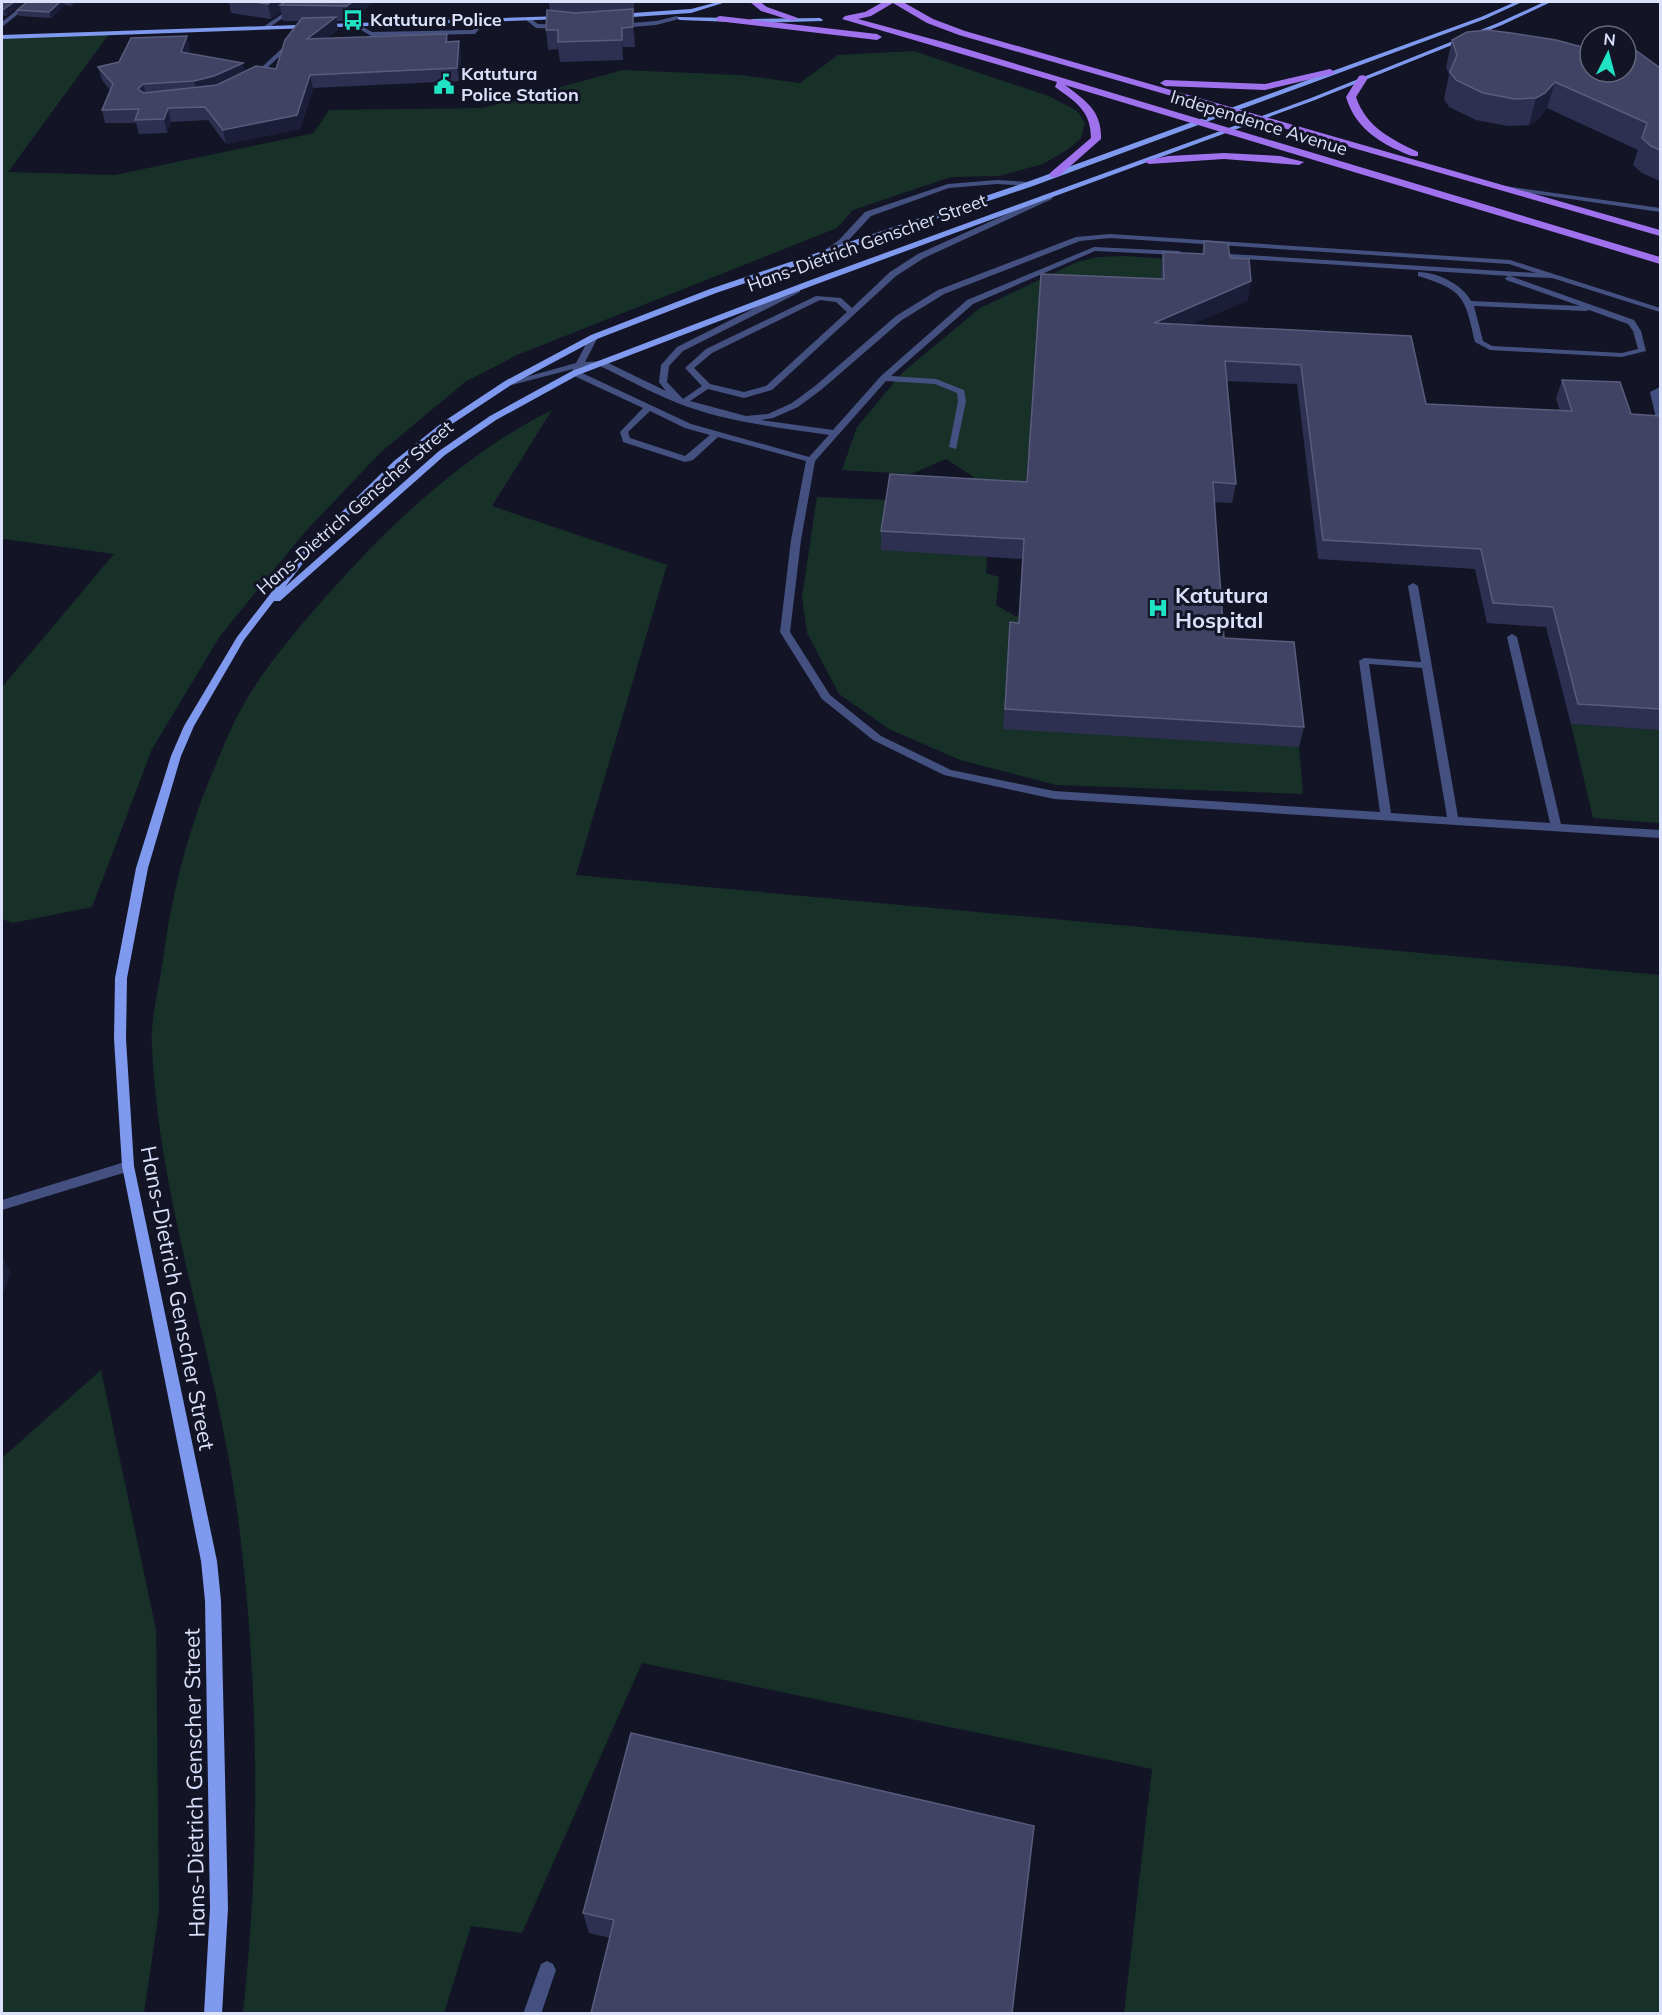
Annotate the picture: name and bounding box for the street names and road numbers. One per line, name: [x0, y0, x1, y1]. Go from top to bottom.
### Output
street label: Independence Avenue: [1168, 85, 1350, 160]
street label: Hans-Dietrich Genscher Street: [744, 188, 990, 297]
street label: Hans-Dietrich Genscher Street: [252, 416, 458, 599]
street label: Hans-Dietrich Genscher Street: [135, 1143, 221, 1453]
street label: Hans-Dietrich Genscher Street: [177, 1628, 211, 1938]

